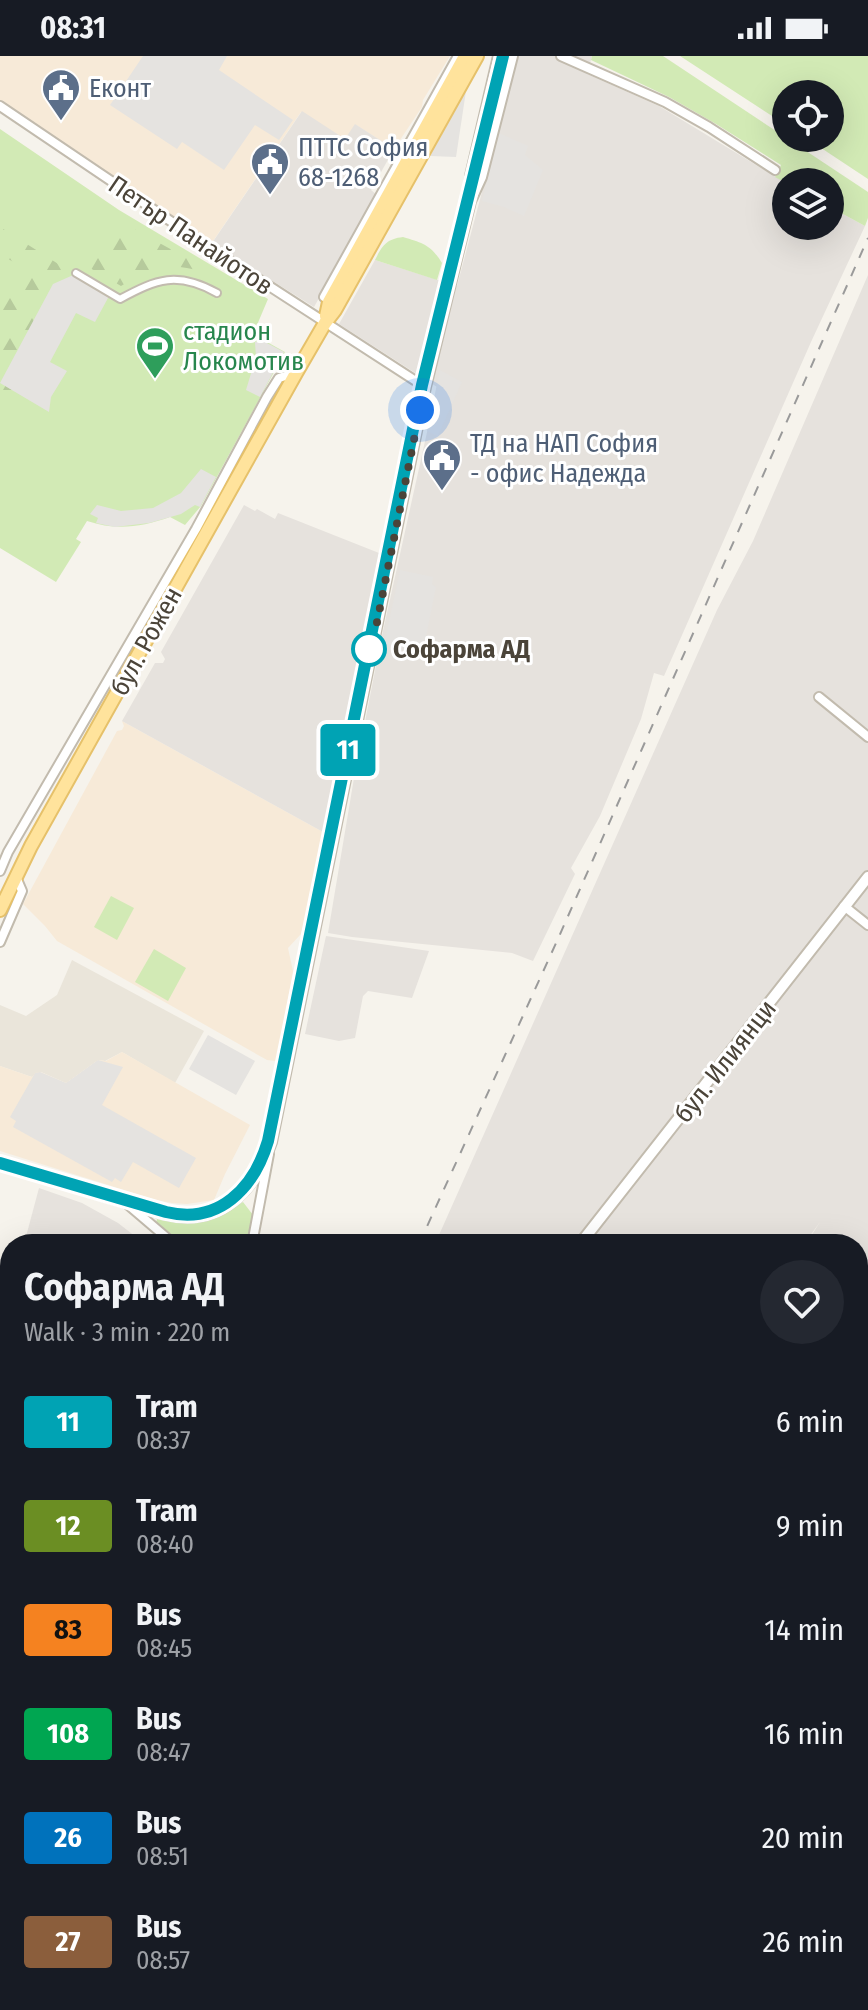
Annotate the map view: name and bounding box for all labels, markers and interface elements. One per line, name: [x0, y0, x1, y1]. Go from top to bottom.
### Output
text: 08:31: [40, 10, 106, 46]
public building icon: Еконт: [40, 67, 82, 122]
place label: Еконт: [89, 73, 151, 104]
map controls: [772, 80, 844, 240]
button: locate: [772, 80, 844, 152]
place label: ПТТС София 68-1268: [298, 132, 429, 193]
public building icon: ПТТС София 68-1268: [249, 141, 291, 196]
button: layers: [772, 168, 844, 240]
street label: Петър Панайотов: [103, 169, 279, 302]
place label: стадион Локомотив: [183, 316, 304, 377]
sports icon: стадион Локомотив: [134, 325, 176, 380]
your location: [400, 390, 440, 430]
place label: ТД на НАП София - офис Надежда: [470, 428, 658, 489]
public building icon: ТД на НАП София - офис Надежда: [421, 437, 463, 492]
street label: бул. Рожен: [104, 582, 189, 701]
marker: Софарма АД: [352, 632, 386, 666]
place label: Софарма АД: [393, 634, 530, 665]
line badge: 11: [312, 724, 384, 776]
text: 11: [336, 733, 360, 766]
street label: бул. Илиянци: [668, 994, 783, 1129]
button: heart: [760, 1260, 844, 1344]
text: Софарма АД: [24, 1264, 224, 1310]
text: Walk · 3 min · 220 m: [24, 1317, 230, 1348]
text: Tram: [136, 1389, 198, 1425]
text: 6 min: [776, 1404, 844, 1440]
text: 11: [56, 1405, 80, 1438]
text: 08:37: [136, 1425, 190, 1456]
text: Tram: [136, 1493, 198, 1529]
text: 9 min: [776, 1508, 844, 1544]
text: 12: [56, 1509, 80, 1542]
text: 08:40: [136, 1529, 194, 1560]
text: Bus: [136, 1597, 181, 1633]
text: 14 min: [764, 1612, 844, 1648]
text: 83: [54, 1613, 82, 1646]
text: 08:45: [136, 1633, 192, 1664]
text: Bus: [136, 1701, 181, 1737]
text: 16 min: [764, 1716, 844, 1752]
text: 108: [47, 1717, 89, 1750]
text: 08:47: [136, 1737, 191, 1768]
text: Bus: [136, 1805, 181, 1841]
text: 20 min: [762, 1820, 844, 1856]
text: 26: [54, 1821, 82, 1854]
text: 08:51: [136, 1841, 189, 1872]
text: Bus: [136, 1909, 181, 1945]
text: 26 min: [762, 1924, 844, 1960]
text: 27: [56, 1925, 80, 1958]
text: 08:57: [136, 1945, 190, 1976]

